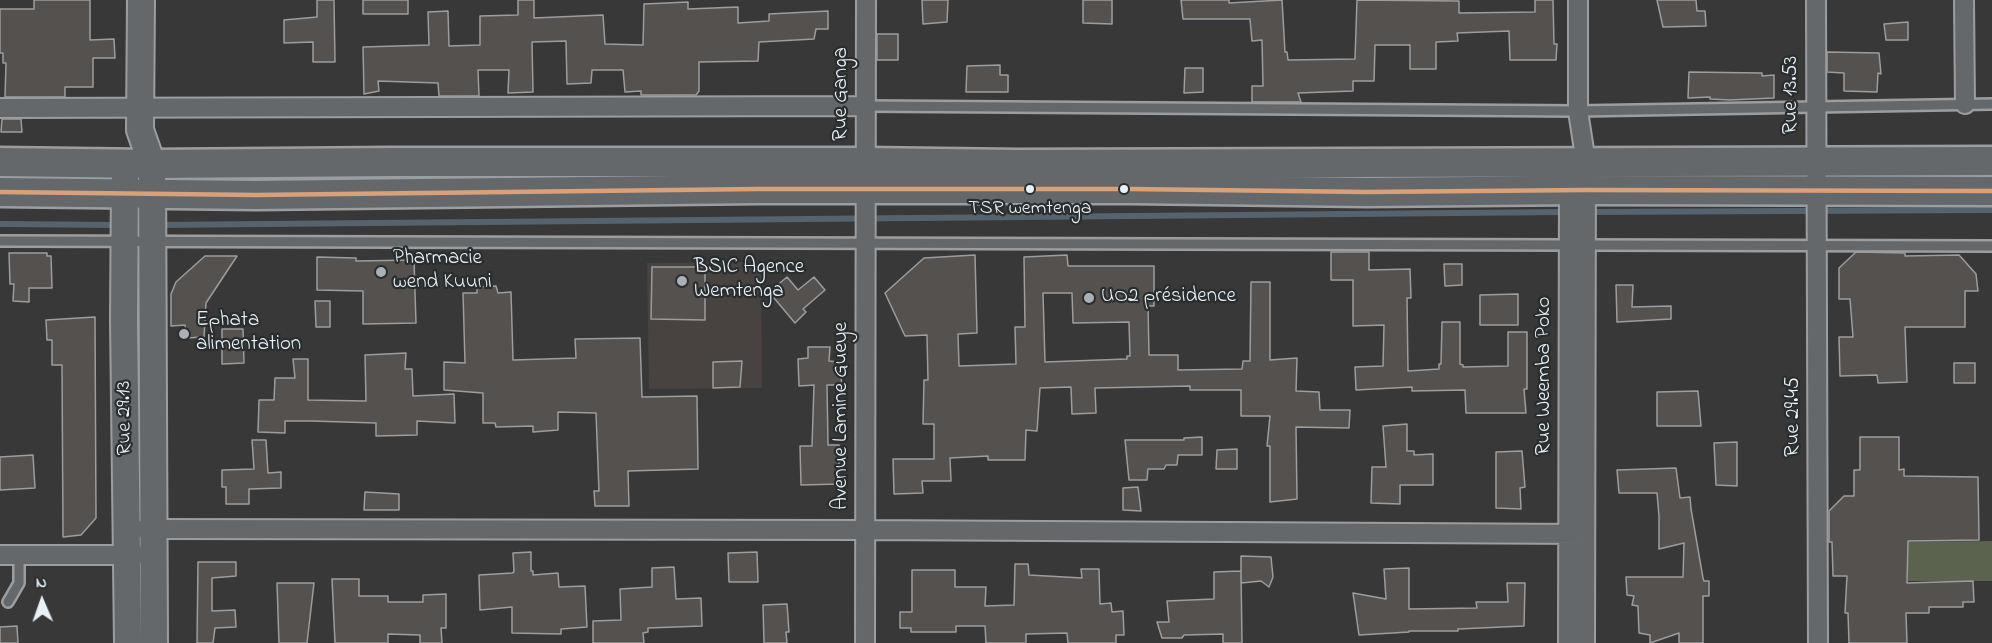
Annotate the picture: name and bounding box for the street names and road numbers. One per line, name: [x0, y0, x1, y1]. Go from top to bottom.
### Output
street label: Rue Ganga: [830, 47, 856, 141]
street label: Rue 13.53: [1780, 56, 1806, 134]
street label: Rue Weemba Poko: [1533, 297, 1559, 455]
street label: Avenue Lamine Gueye: [830, 322, 856, 510]
street label: Rue 29.45: [1782, 377, 1808, 457]
street label: Rue 29.13: [113, 380, 139, 456]

